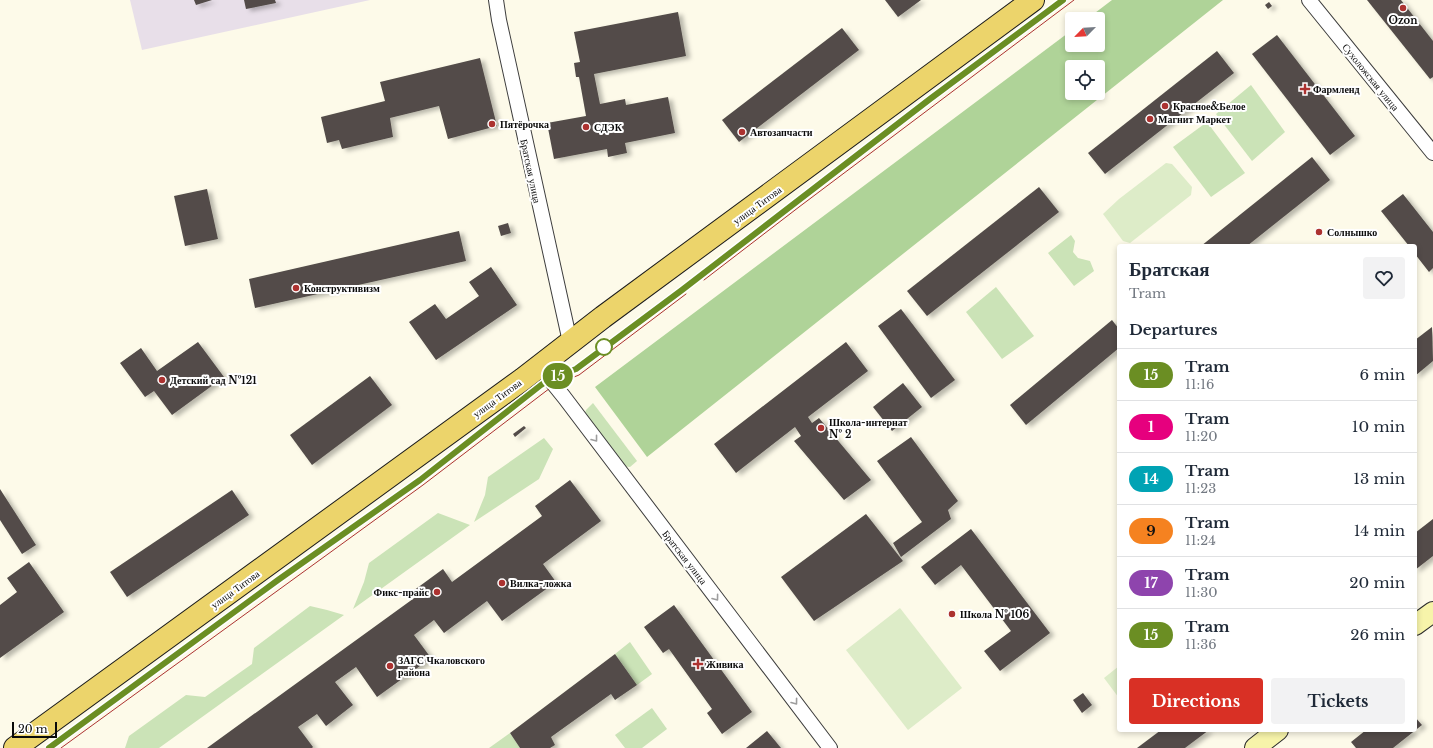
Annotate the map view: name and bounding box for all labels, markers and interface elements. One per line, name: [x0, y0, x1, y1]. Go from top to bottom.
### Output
marker: Ozon: [1398, 3, 1408, 13]
north arrow: [1065, 12, 1105, 52]
map controls: [1065, 12, 1105, 100]
place label: Ozon: [1389, 14, 1418, 27]
street label: Сухоложская улица: [1339, 41, 1402, 114]
button: locate: [1065, 60, 1105, 100]
place label: Фармленд: [1313, 83, 1360, 96]
marker: Фармленд: [1300, 84, 1310, 94]
place label: Красное&Белое: [1173, 100, 1246, 113]
marker: Красное&Белое: [1160, 101, 1170, 111]
place label: Магнит Маркет: [1158, 113, 1231, 126]
marker: Магнит Маркет: [1145, 114, 1155, 124]
place label: Пятёрочка: [500, 118, 549, 131]
marker: Пятёрочка: [487, 119, 497, 129]
place label: СДЭК: [594, 121, 623, 134]
marker: СДЭК: [581, 122, 591, 132]
place label: Автозапчасти: [750, 126, 813, 139]
marker: Автозапчасти: [737, 127, 747, 137]
street label: Братская улица: [517, 138, 544, 205]
street label: улица Титова: [730, 183, 785, 227]
place label: Солнышко: [1327, 226, 1377, 239]
marker: Солнышко: [1314, 227, 1324, 237]
button: heart: [1363, 257, 1405, 299]
text: Братская: [1129, 258, 1210, 281]
place label: Конструктивизм: [304, 282, 380, 295]
marker: Конструктивизм: [291, 283, 301, 293]
text: Tram: [1129, 285, 1166, 302]
text: Departures: [1129, 320, 1218, 339]
unlabelled marker: [595, 338, 613, 356]
text: Tram: [1185, 357, 1230, 376]
line badge: 15: [540, 363, 576, 389]
text: 6 min: [1360, 365, 1405, 384]
text: 15: [1144, 366, 1158, 384]
text: 15: [551, 367, 565, 385]
place label: Детский сад №121: [170, 374, 257, 387]
marker: Детский сад №121: [157, 375, 167, 385]
street label: улица Титова: [470, 376, 525, 420]
text: 11:16: [1185, 376, 1214, 393]
text: Tram: [1185, 409, 1230, 428]
place label: Школа-интернат № 2: [829, 416, 908, 441]
text: 10 min: [1352, 417, 1405, 436]
text: 1: [1148, 418, 1154, 436]
marker: Школа-интернат № 2: [816, 423, 826, 433]
text: 11:20: [1185, 428, 1218, 445]
one-way arrow: [590, 435, 597, 442]
text: Tram: [1185, 461, 1230, 480]
text: 13 min: [1353, 469, 1405, 488]
text: 14: [1143, 470, 1159, 488]
text: 11:23: [1185, 480, 1216, 497]
text: Tram: [1185, 513, 1230, 532]
text: 14 min: [1354, 521, 1405, 540]
text: 9: [1146, 522, 1156, 540]
street label: Братская улица: [659, 528, 710, 587]
text: 11:24: [1185, 532, 1216, 549]
text: Tram: [1185, 565, 1230, 584]
street label: улица Титова: [208, 567, 263, 611]
text: 20 min: [1349, 573, 1405, 592]
text: 17: [1144, 574, 1158, 592]
place label: Вилка-ложка: [510, 577, 571, 590]
marker: Вилка-ложка: [497, 578, 507, 588]
text: 11:30: [1185, 584, 1218, 601]
place label: Фикс-прайс: [374, 586, 430, 599]
marker: Фикс-прайс: [432, 587, 442, 597]
one-way arrow: [712, 594, 719, 601]
place label: Школа № 106: [960, 608, 1030, 621]
marker: Школа № 106: [947, 609, 957, 619]
text: Tram: [1185, 617, 1230, 636]
text: 26 min: [1350, 625, 1405, 644]
text: 15: [1144, 626, 1158, 644]
text: 11:36: [1185, 636, 1217, 653]
place label: ЗАГС Чкаловского района: [398, 654, 485, 679]
place label: Живика: [706, 658, 743, 671]
marker: Живика: [693, 659, 703, 669]
marker: ЗАГС Чкаловского района: [385, 661, 395, 671]
button: Directions: [1129, 678, 1263, 724]
button: Tickets: [1271, 678, 1405, 724]
one-way arrow: [790, 697, 797, 704]
scale bar: [12, 720, 57, 739]
text: 20 m: [18, 722, 48, 736]

